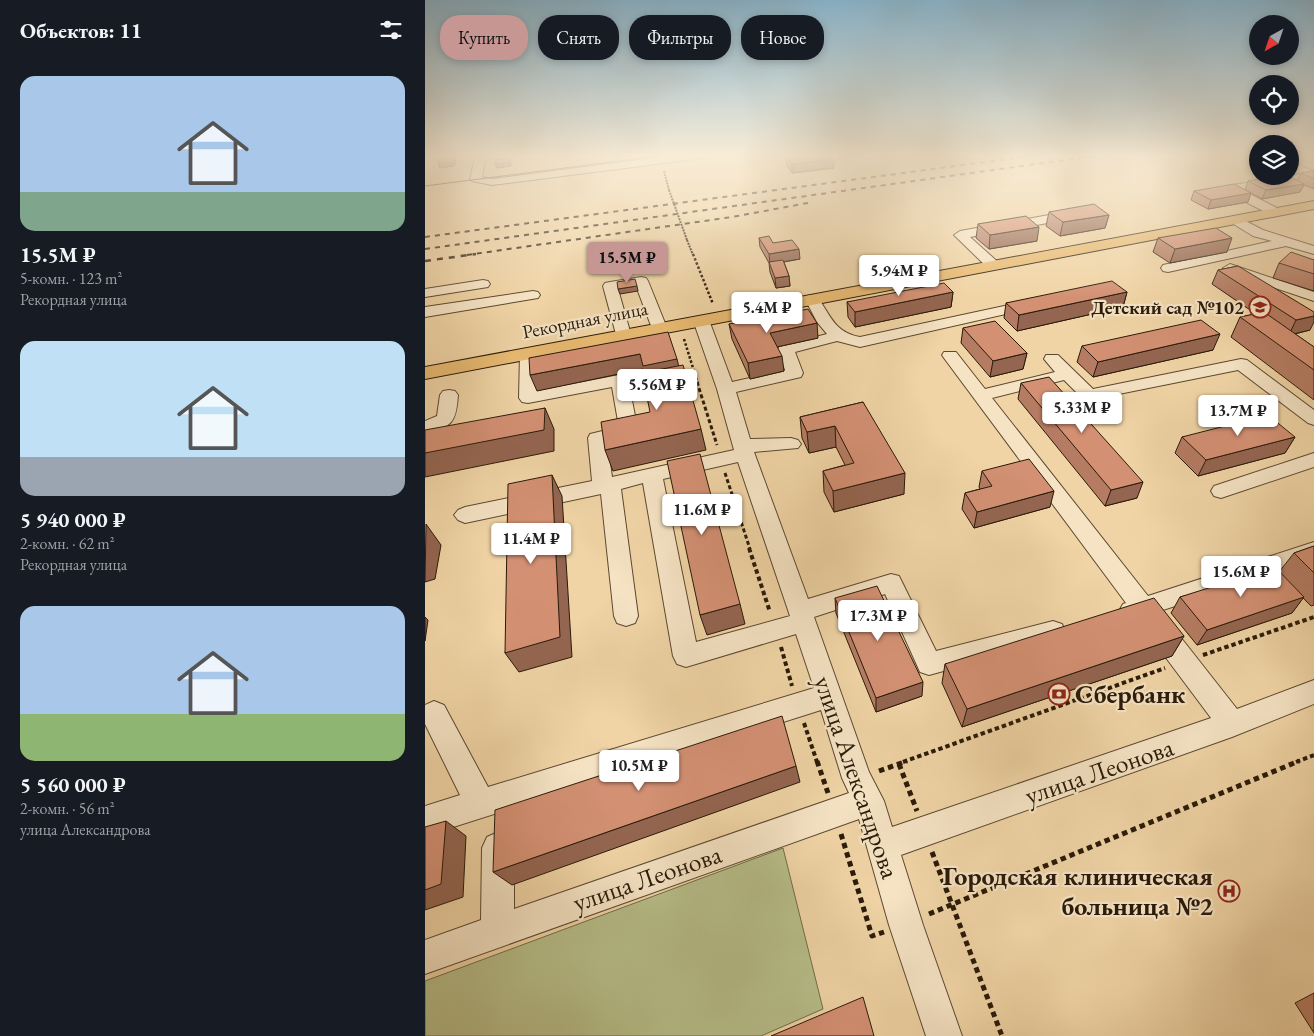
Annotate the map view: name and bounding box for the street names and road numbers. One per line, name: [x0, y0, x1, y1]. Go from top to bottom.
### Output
street label: Рекордная улица: [520, 296, 650, 344]
street label: улица Александрова: [806, 671, 908, 883]
street label: улица Леонова: [1020, 729, 1178, 812]
street label: улица Леонова: [568, 836, 726, 919]

